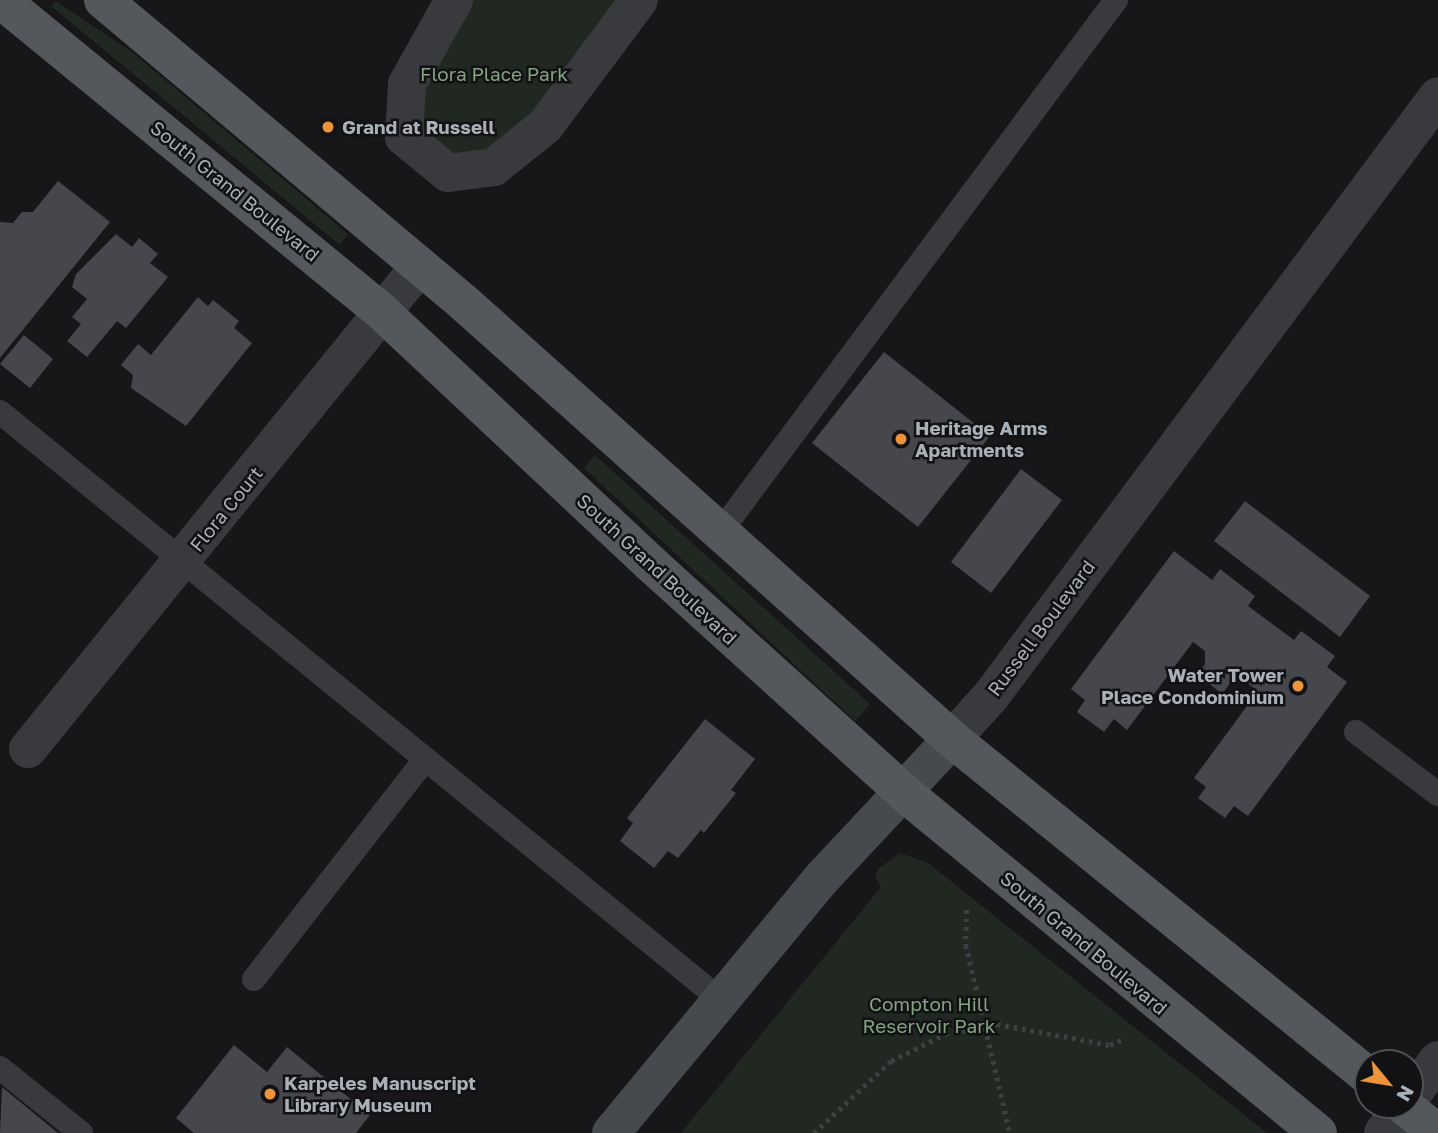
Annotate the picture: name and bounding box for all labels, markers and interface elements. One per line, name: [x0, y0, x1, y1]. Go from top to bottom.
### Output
park label: Flora Place Park: [420, 63, 568, 85]
street label: South Grand Boulevard: [146, 116, 324, 266]
place label: Grand at Russell: [342, 116, 495, 138]
marker: Grand at Russell: [320, 119, 336, 135]
place label: Heritage Arms Apartments: [915, 417, 1048, 461]
marker: Heritage Arms Apartments: [893, 431, 909, 447]
street label: Flora Court: [185, 462, 267, 556]
street label: South Grand Boulevard: [572, 489, 742, 649]
street label: Russell Boulevard: [983, 556, 1099, 700]
place label: Water Tower Place Condominium: [1101, 664, 1284, 708]
marker: Water Tower Place Condominium: [1290, 678, 1306, 694]
street label: South Grand Boulevard: [996, 867, 1172, 1019]
park label: Compton Hill Reservoir Park: [863, 993, 995, 1037]
north arrow: [1354, 1049, 1424, 1119]
place label: Karpeles Manuscript Library Museum: [284, 1072, 476, 1116]
text: N: [1392, 1082, 1419, 1106]
marker: Karpeles Manuscript Library Museum: [262, 1086, 278, 1102]

